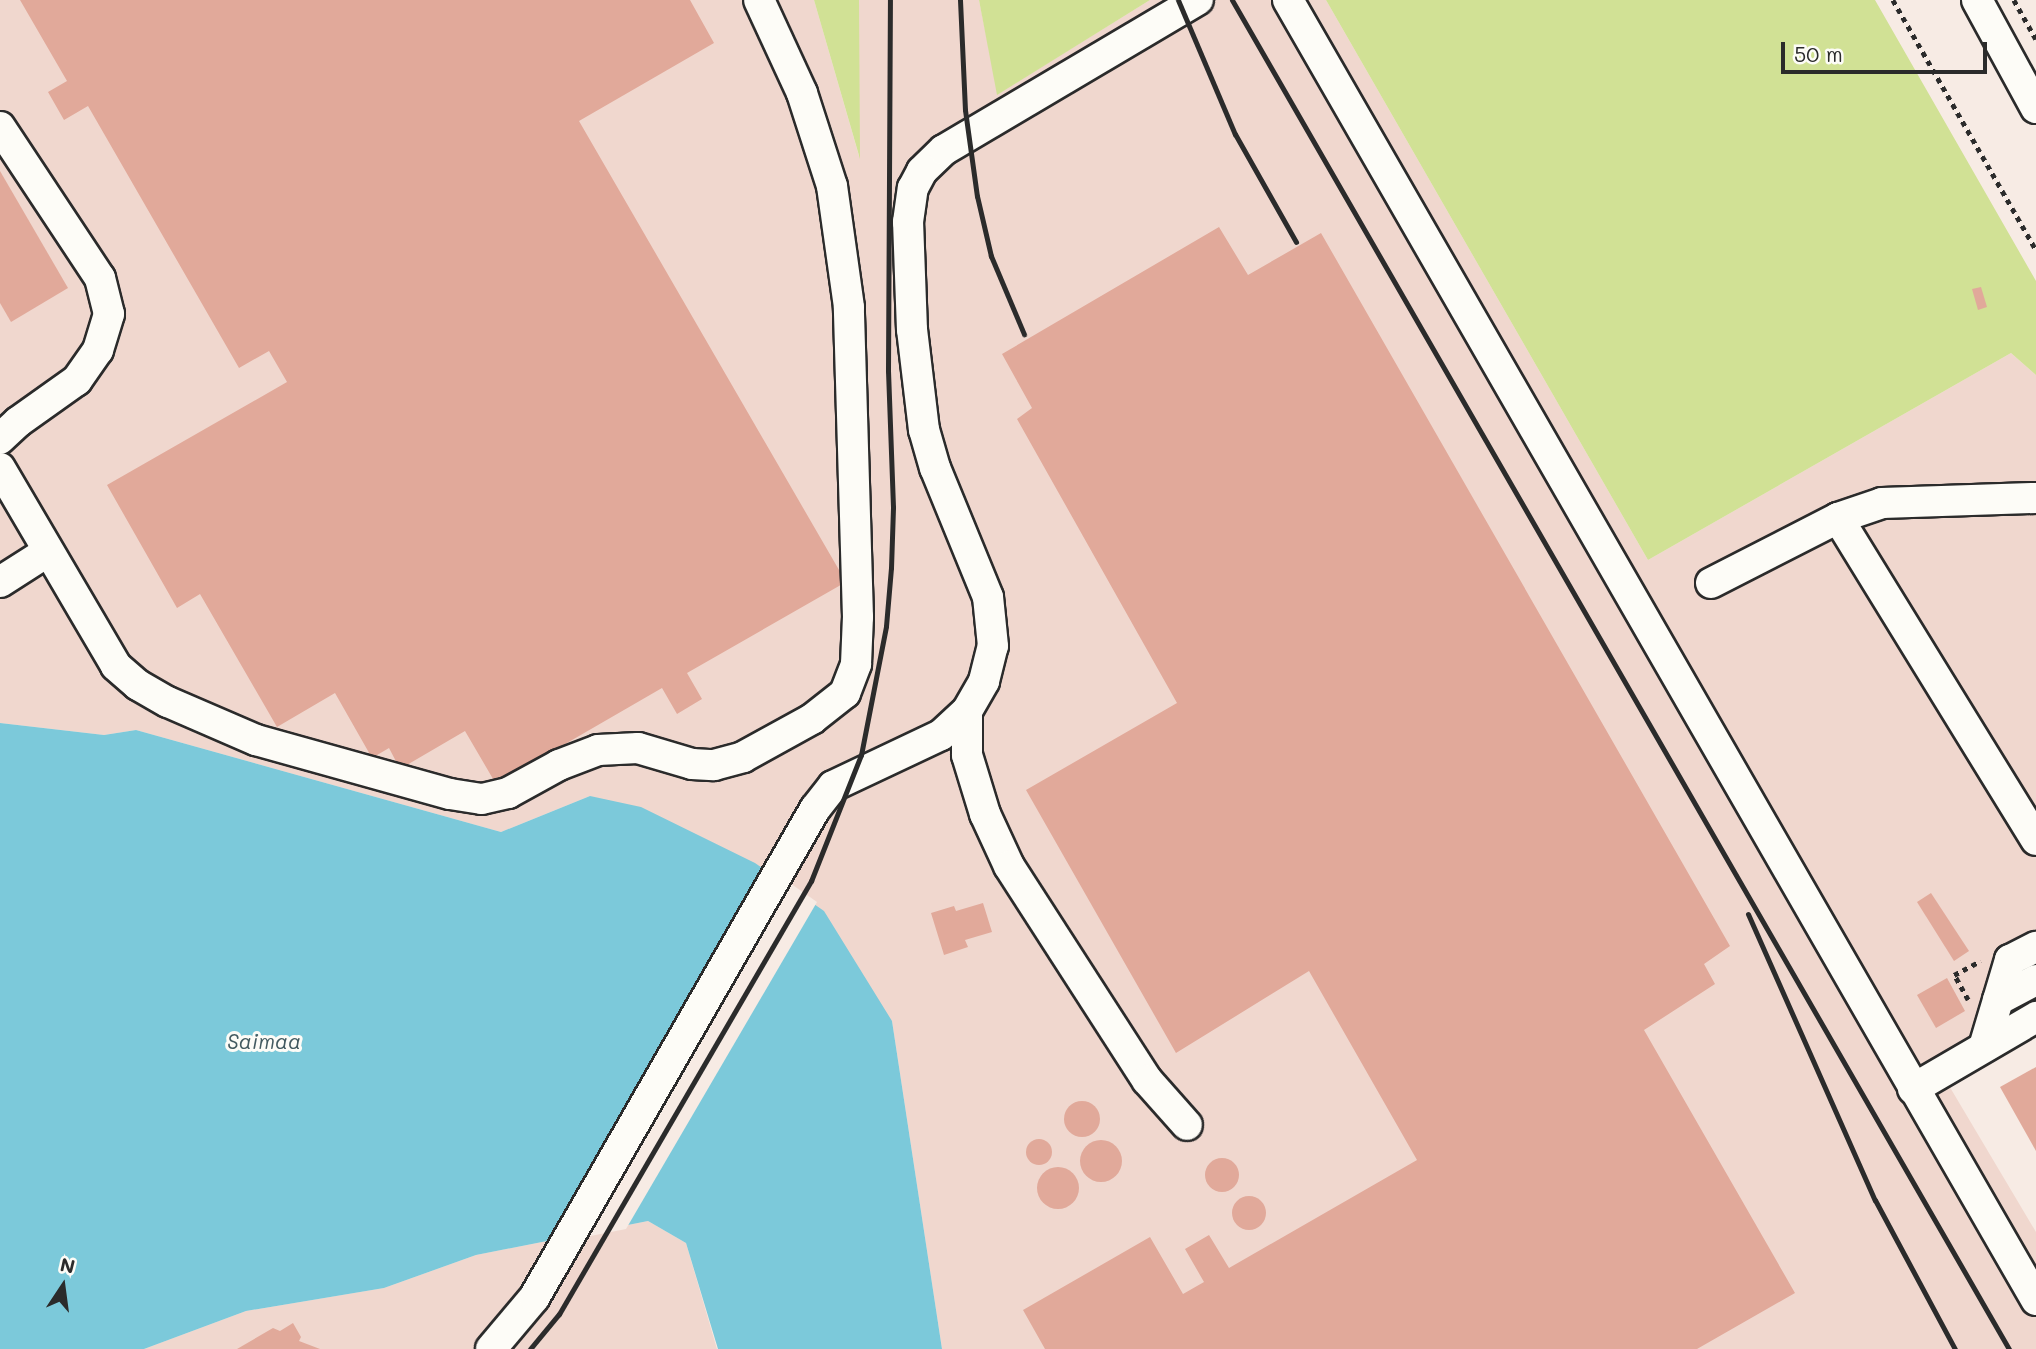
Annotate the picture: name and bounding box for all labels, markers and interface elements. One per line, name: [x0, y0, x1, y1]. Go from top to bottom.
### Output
scale bar: [1784, 28, 1990, 72]
text: 50 m: [1794, 40, 1843, 67]
water label: Saimaa: [227, 1028, 301, 1054]
north arrow: [28, 1251, 98, 1321]
text: N: [58, 1251, 78, 1279]

